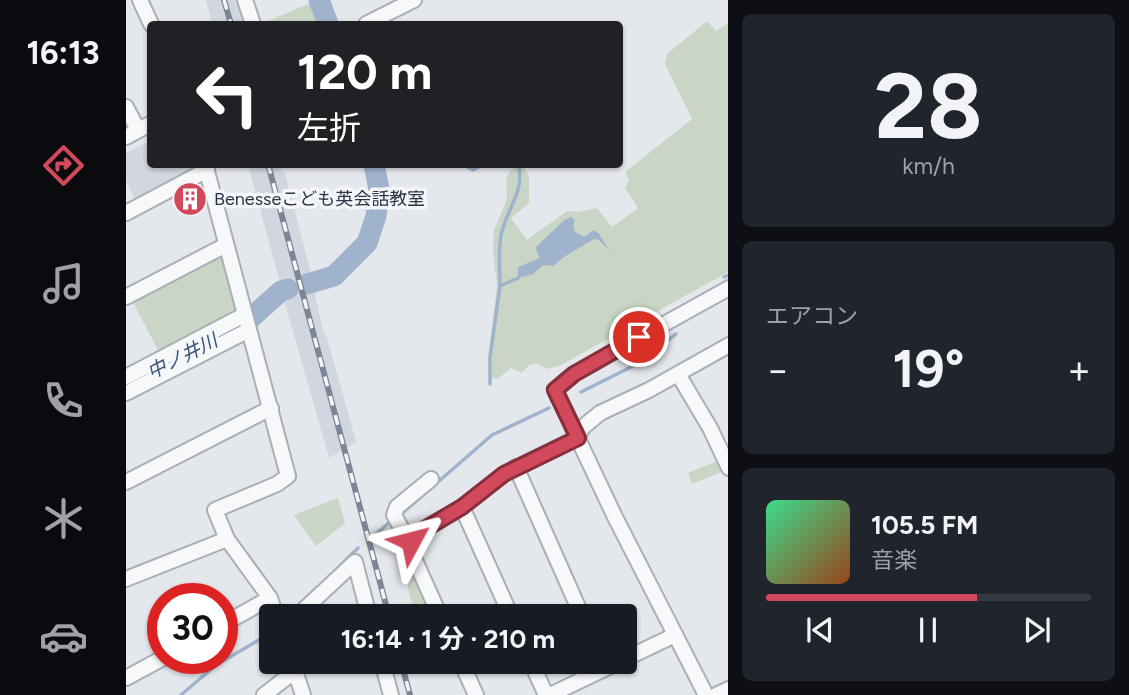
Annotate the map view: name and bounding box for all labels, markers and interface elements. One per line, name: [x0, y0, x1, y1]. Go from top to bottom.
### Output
text: 16:13: [27, 34, 100, 72]
text: 120 m: [297, 42, 432, 101]
icon: left: [182, 49, 273, 140]
text: 28: [874, 52, 983, 161]
text: 左折: [297, 109, 361, 147]
icon: directions: [39, 141, 88, 190]
text: km/h: [902, 152, 955, 180]
building icon: Benesseこども英会話教室: [171, 180, 209, 218]
place label: Benesseこども英会話教室: [214, 188, 425, 210]
icon: music: [39, 259, 88, 308]
text: エアコン: [766, 302, 858, 330]
pin: [609, 307, 669, 367]
icon: arrive: [620, 318, 658, 356]
water label: 中ノ井川: [143, 328, 223, 384]
text: 19°: [893, 338, 964, 400]
text: −: [766, 347, 790, 393]
text: +: [1067, 347, 1091, 393]
icon: phone: [39, 376, 88, 425]
icon: climate: [39, 494, 88, 543]
position arrow: [374, 504, 448, 578]
text: 105.5 FM: [871, 509, 978, 541]
text: 音楽: [871, 546, 917, 574]
speed limit sign: 30: [147, 583, 238, 674]
icon: previous: [801, 611, 839, 649]
icon: pause: [909, 611, 947, 649]
icon: next: [1018, 611, 1056, 649]
icon: car: [39, 612, 88, 661]
text: 16:14 · 1 分 · 210 m: [341, 623, 555, 655]

